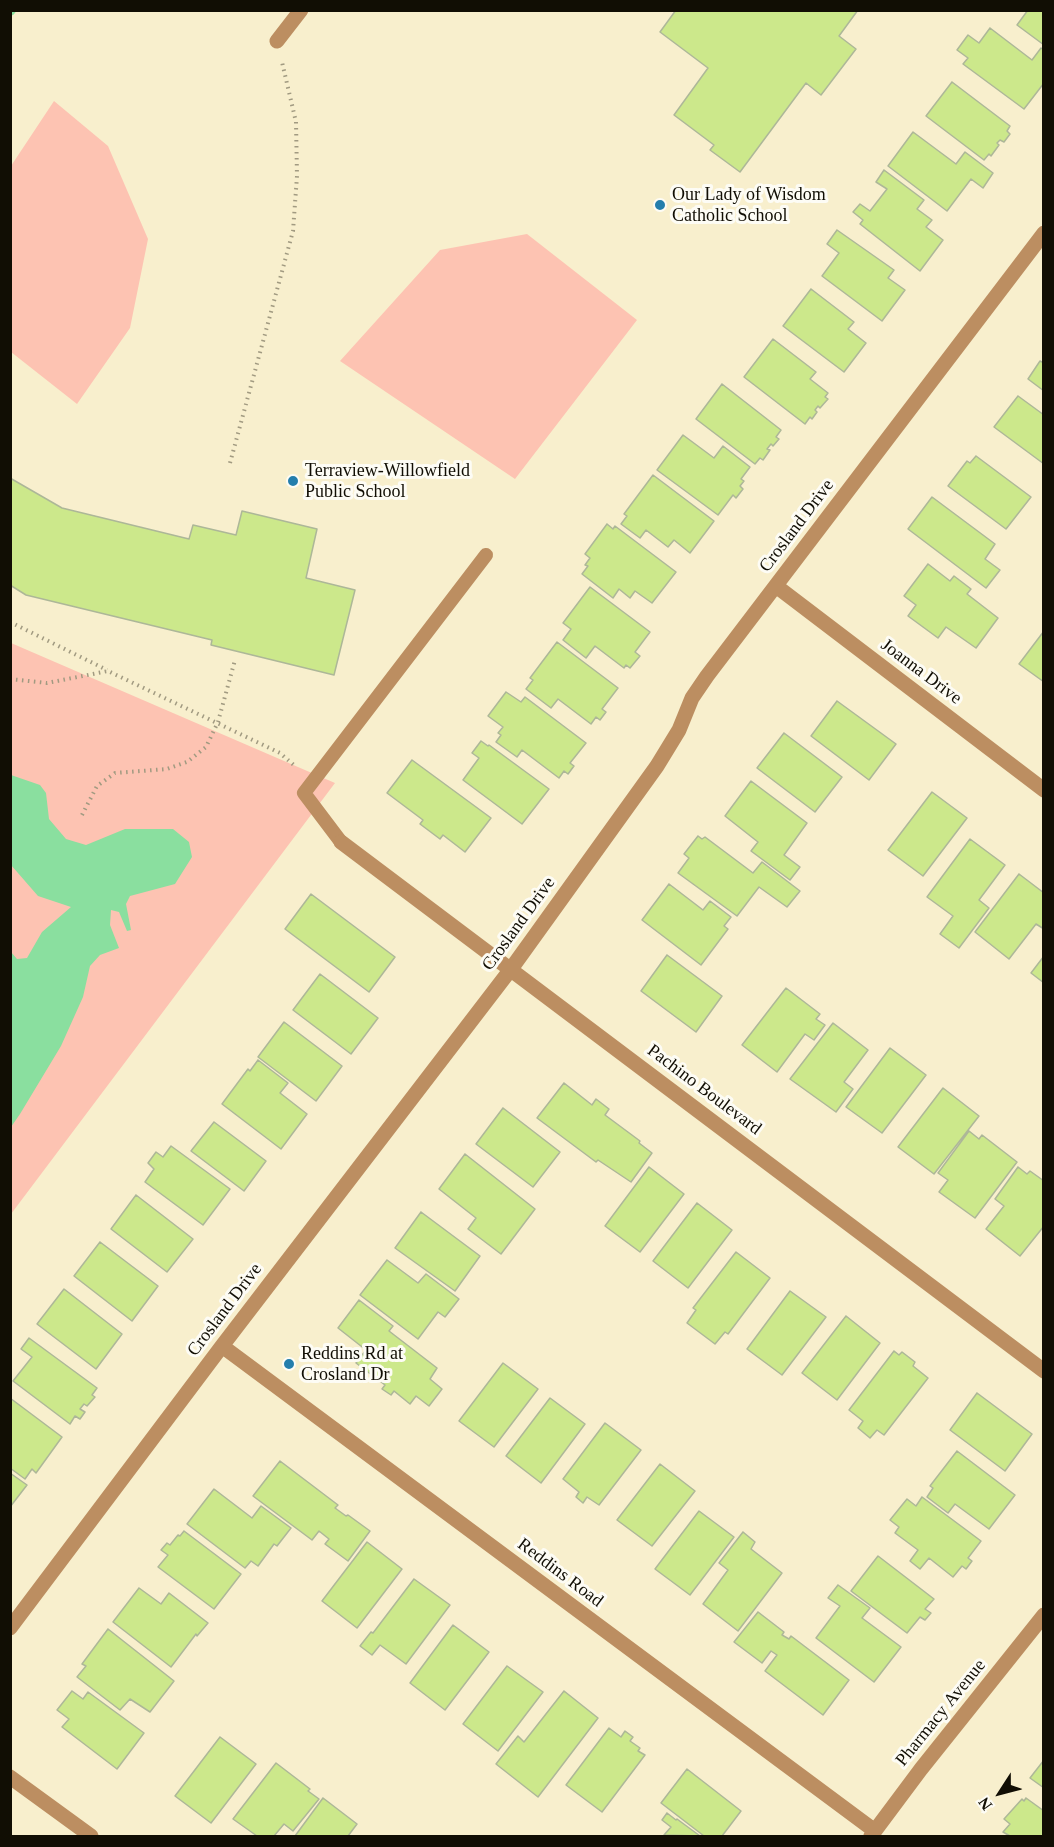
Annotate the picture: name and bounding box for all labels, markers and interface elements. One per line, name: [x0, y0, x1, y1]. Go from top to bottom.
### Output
place label: Our Lady of Wisdom Catholic School: [672, 184, 826, 226]
marker: Our Lady of Wisdom Catholic School: [653, 198, 667, 212]
place label: Terraview-Willowfield Public School: [305, 460, 470, 502]
marker: Terraview-Willowfield Public School: [286, 474, 300, 488]
street label: Crosland Drive: [755, 475, 839, 577]
street label: Joanna Drive: [876, 635, 966, 709]
street label: Crosland Drive: [478, 873, 560, 975]
street label: Pachino Boulevard: [643, 1040, 765, 1140]
street label: Crosland Drive: [183, 1259, 267, 1361]
place label: Reddins Rd at Crosland Dr: [301, 1343, 403, 1386]
marker: Reddins Rd at Crosland Dr: [282, 1357, 296, 1371]
street label: Reddins Road: [513, 1534, 607, 1612]
street label: Pharmacy Avenue: [891, 1655, 991, 1771]
north arrow: [970, 1763, 1030, 1823]
text: N: [975, 1794, 995, 1814]

